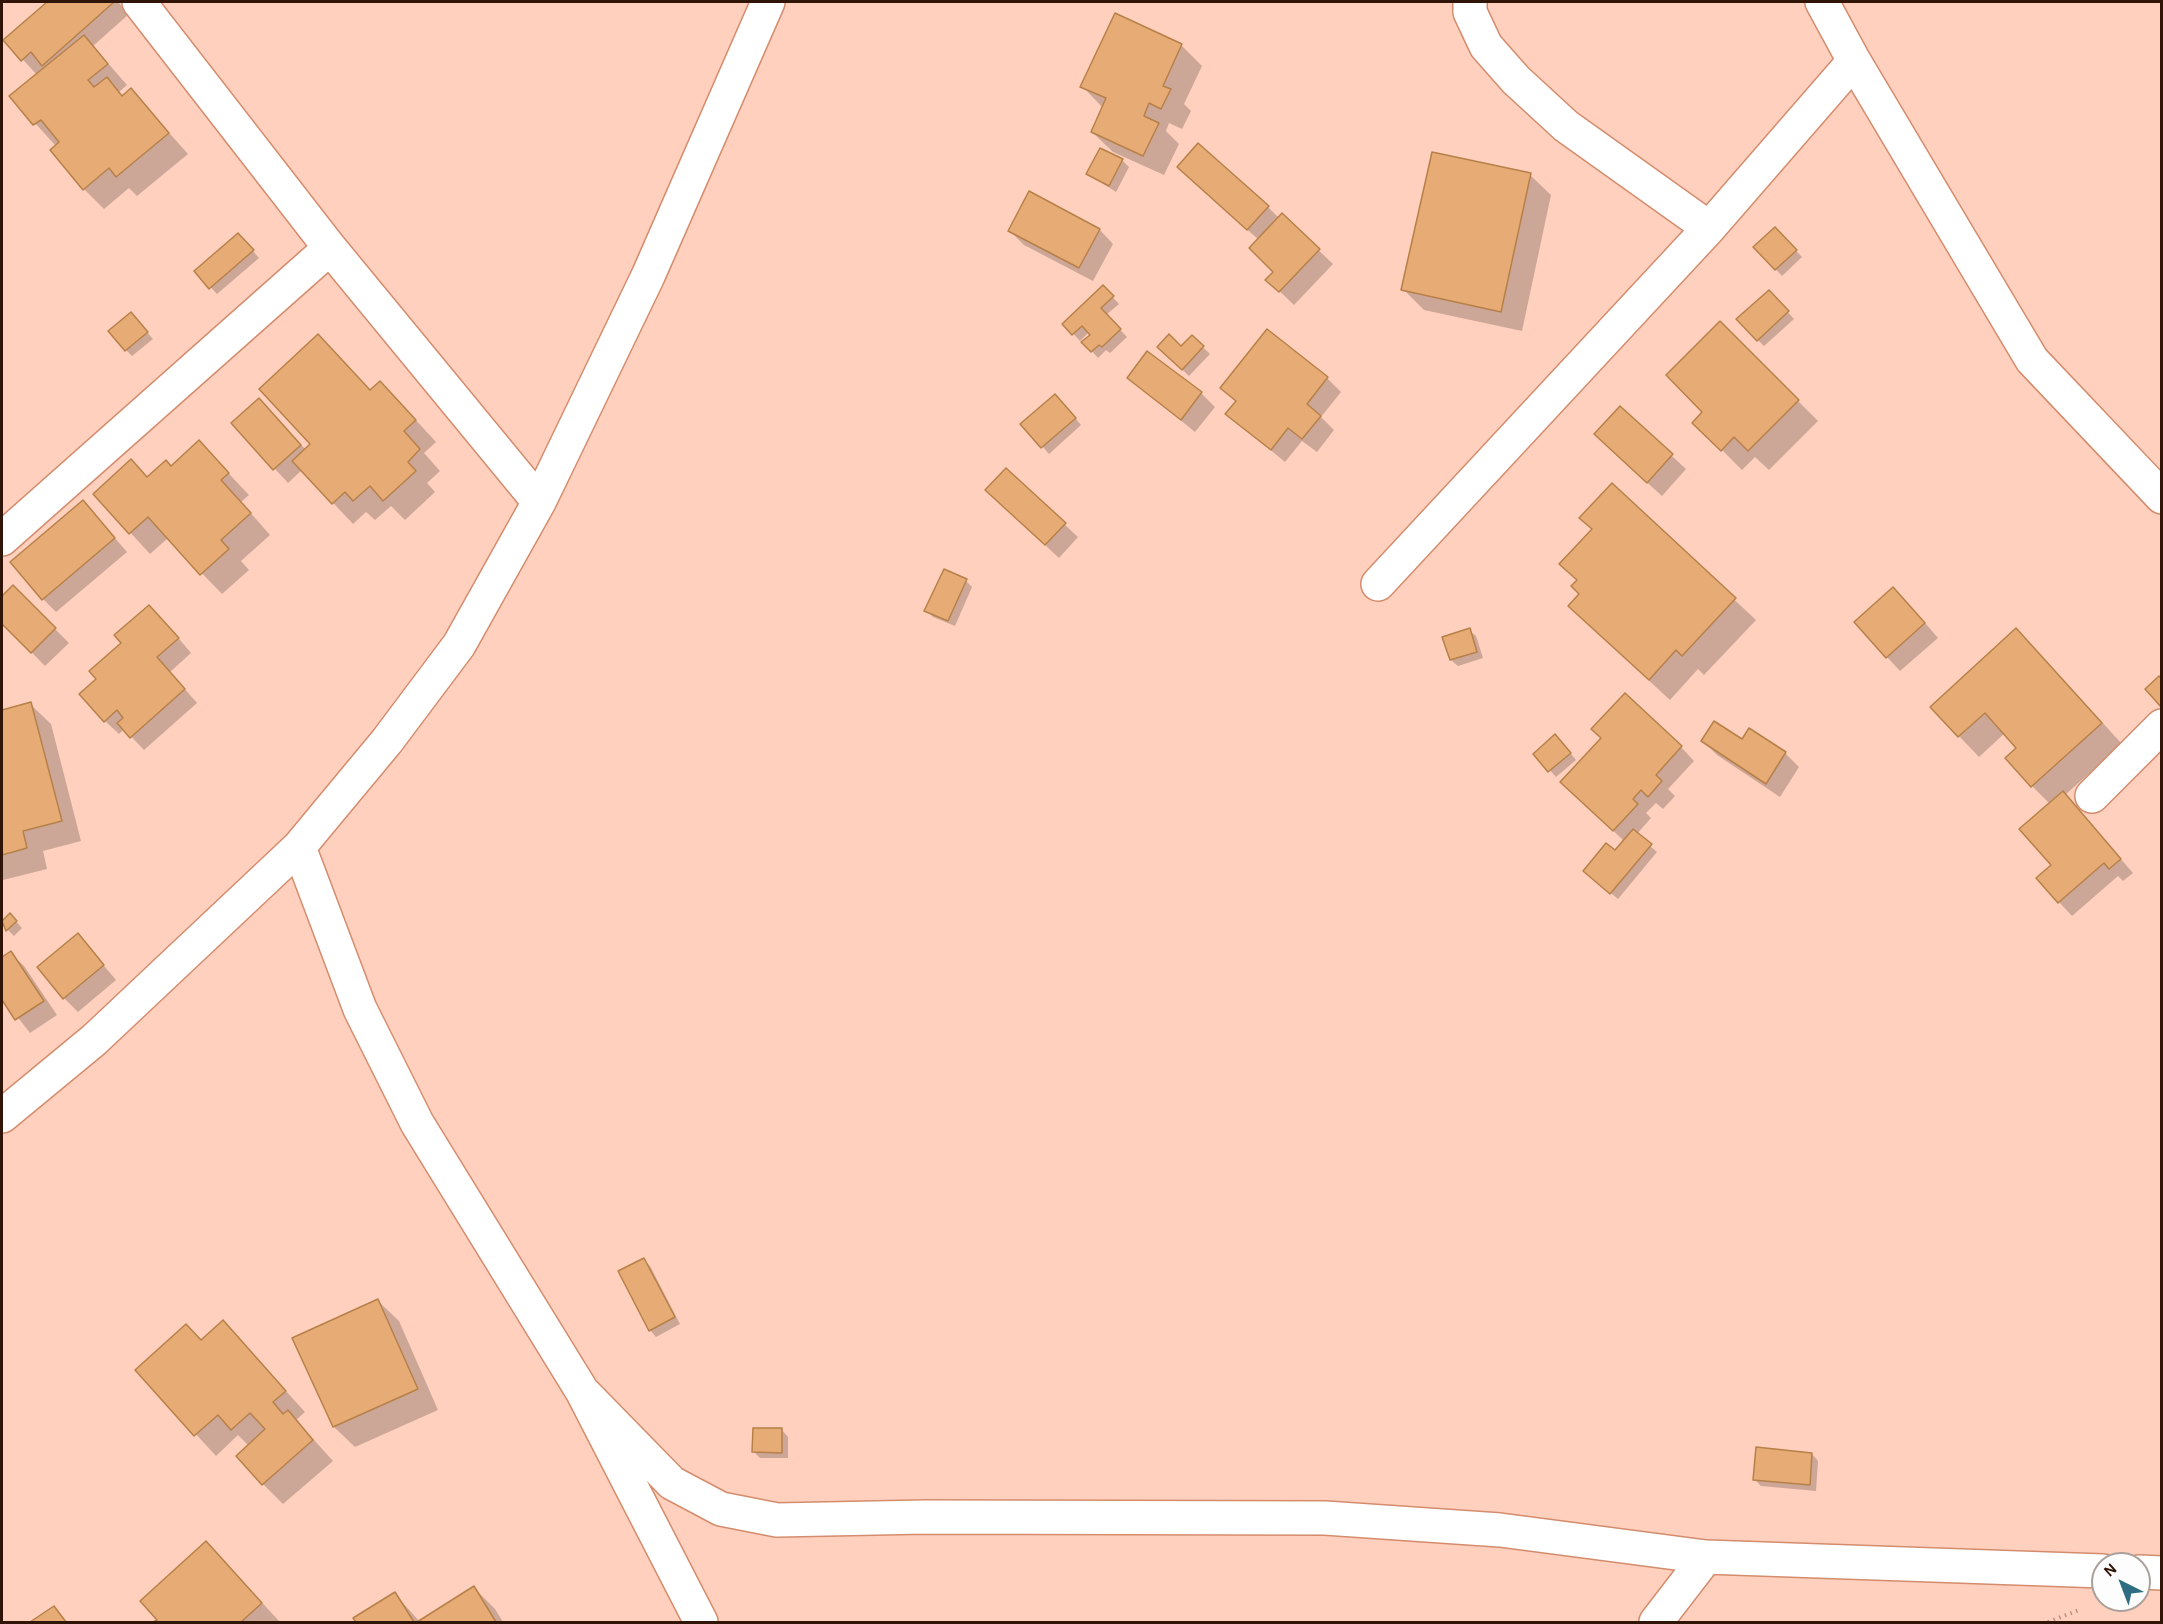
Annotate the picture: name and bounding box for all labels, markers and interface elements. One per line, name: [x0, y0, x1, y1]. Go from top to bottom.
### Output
north arrow: [2091, 1552, 2151, 1612]
text: N: [2101, 1560, 2120, 1580]

